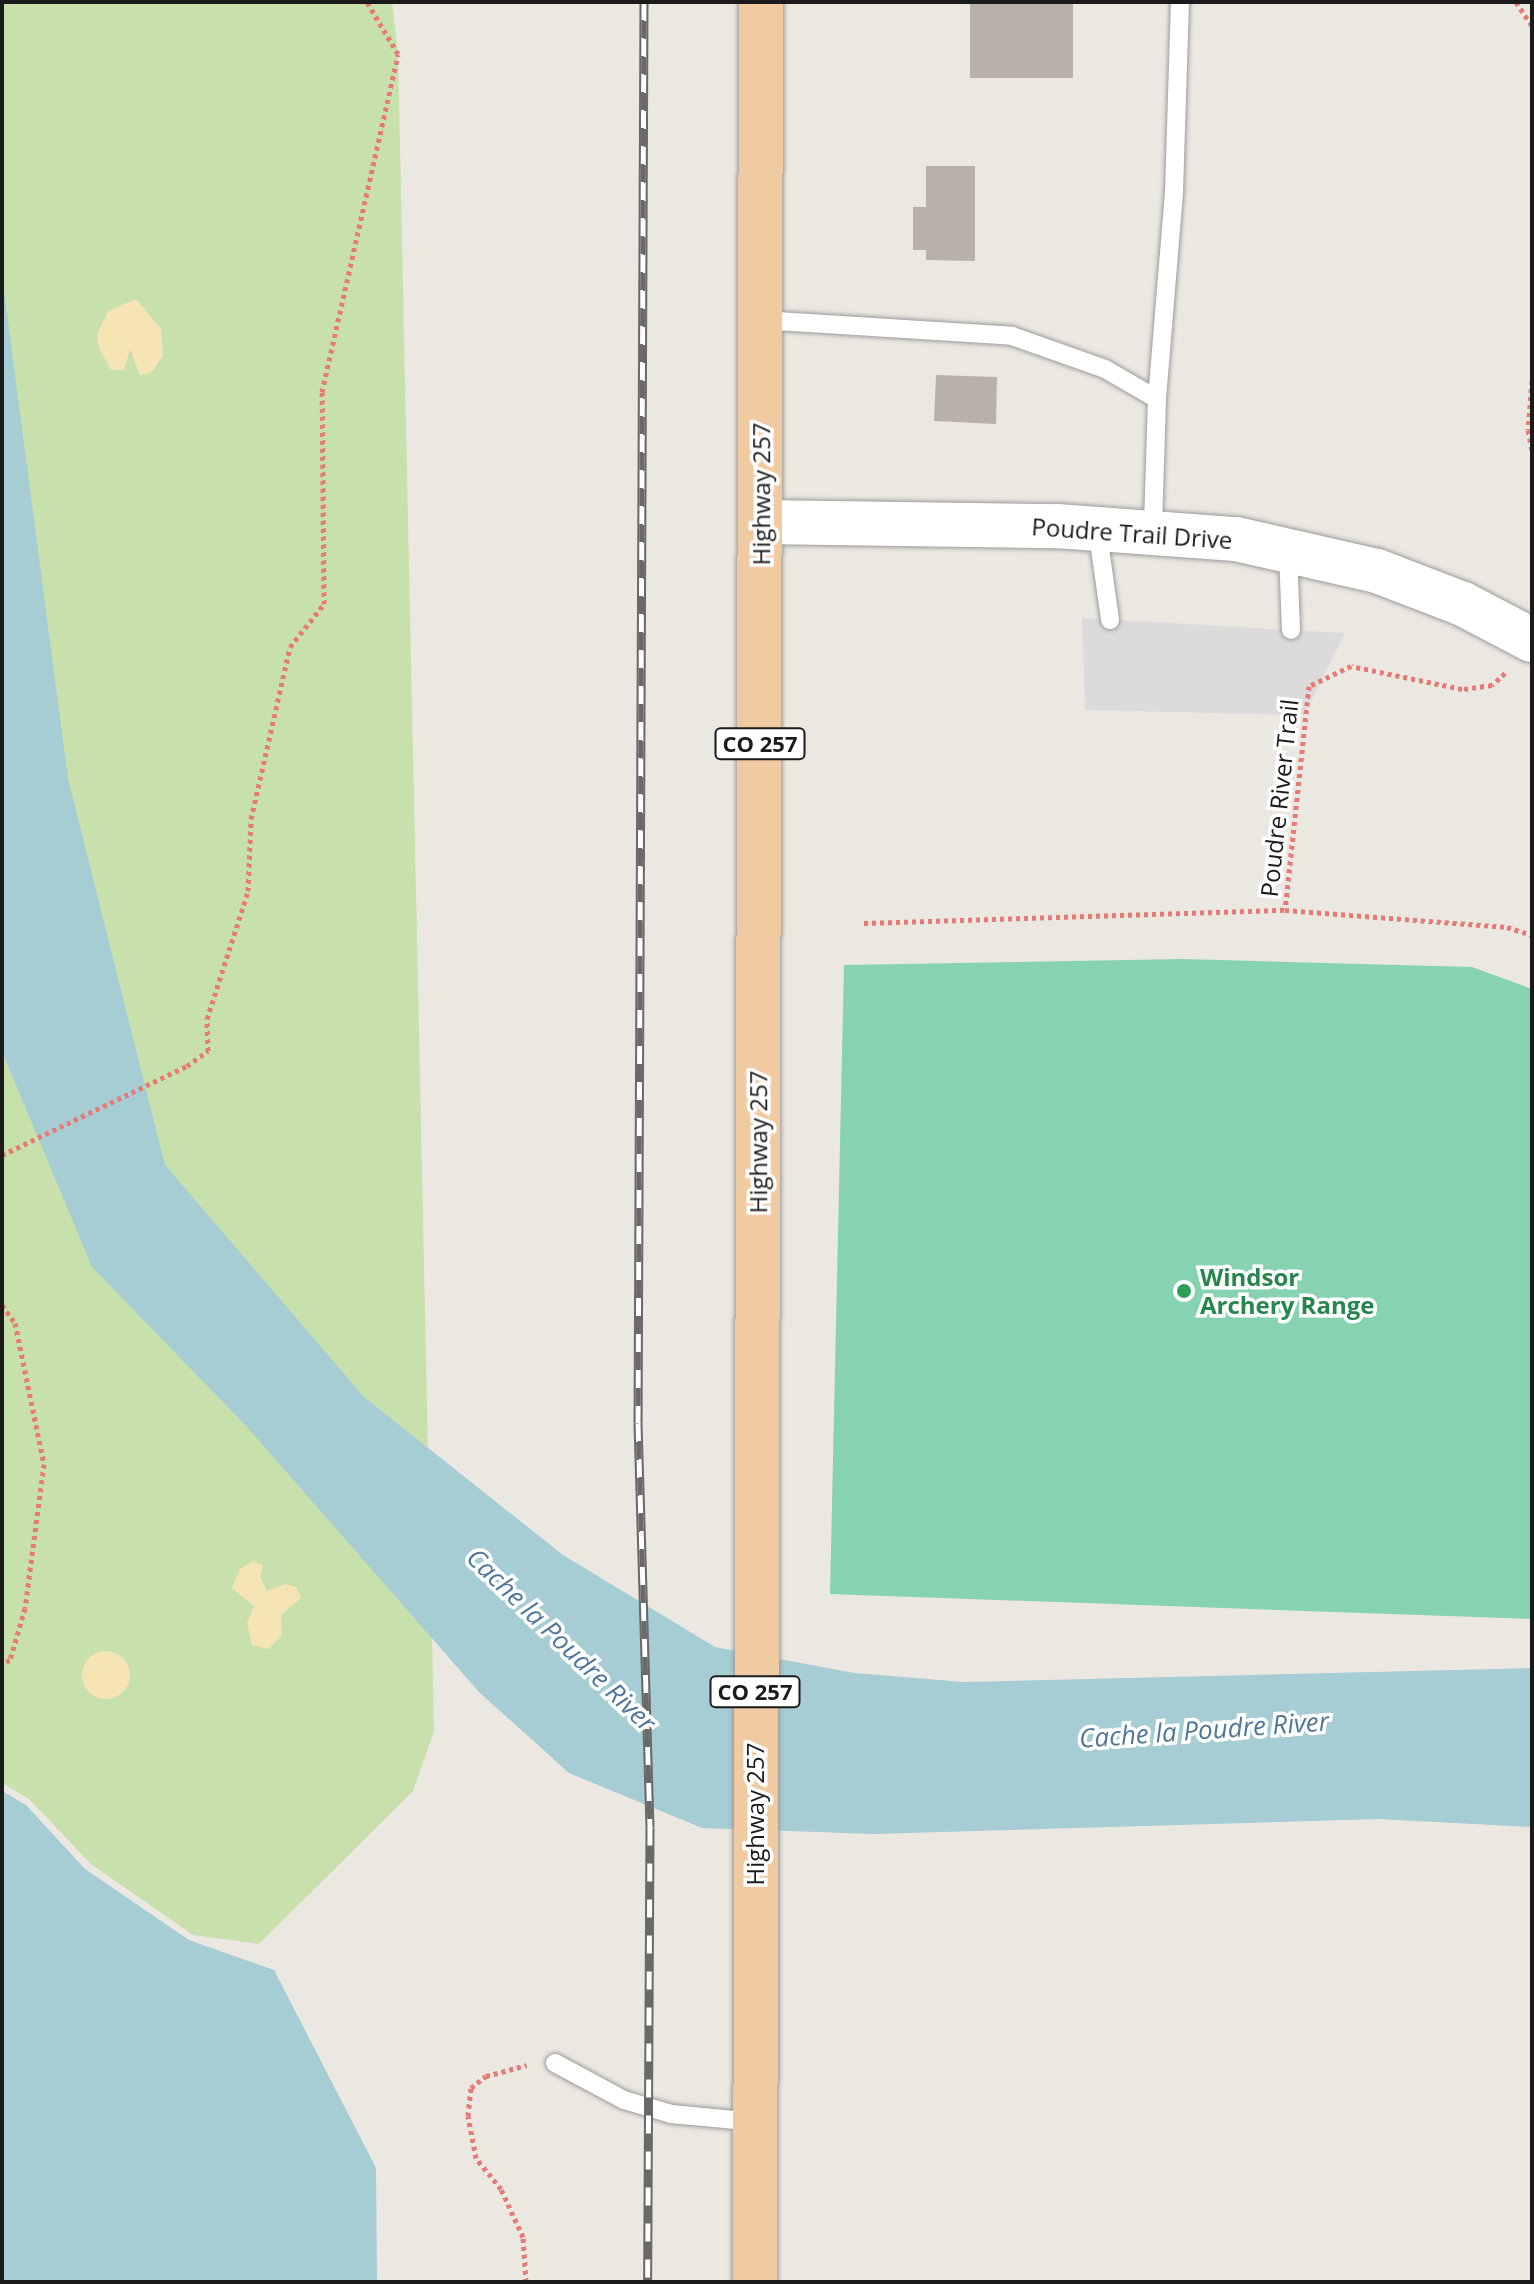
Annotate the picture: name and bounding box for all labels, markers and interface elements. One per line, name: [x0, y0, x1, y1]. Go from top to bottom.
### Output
street label: Highway 257: [747, 423, 775, 565]
street label: Poudre Trail Drive: [1031, 512, 1233, 554]
street label: Poudre River Trail: [1254, 698, 1304, 898]
road number: CO 257: [714, 726, 806, 762]
street label: Highway 257: [744, 1071, 772, 1213]
place label: Windsor Archery Range: [1200, 1263, 1374, 1319]
marker: Windsor Archery Range: [1175, 1282, 1193, 1300]
water label: Cache la Poudre River: [460, 1542, 662, 1738]
road number: CO 257: [709, 1674, 801, 1710]
water label: Cache la Poudre River: [1078, 1706, 1330, 1754]
street label: Highway 257: [741, 1743, 769, 1885]

